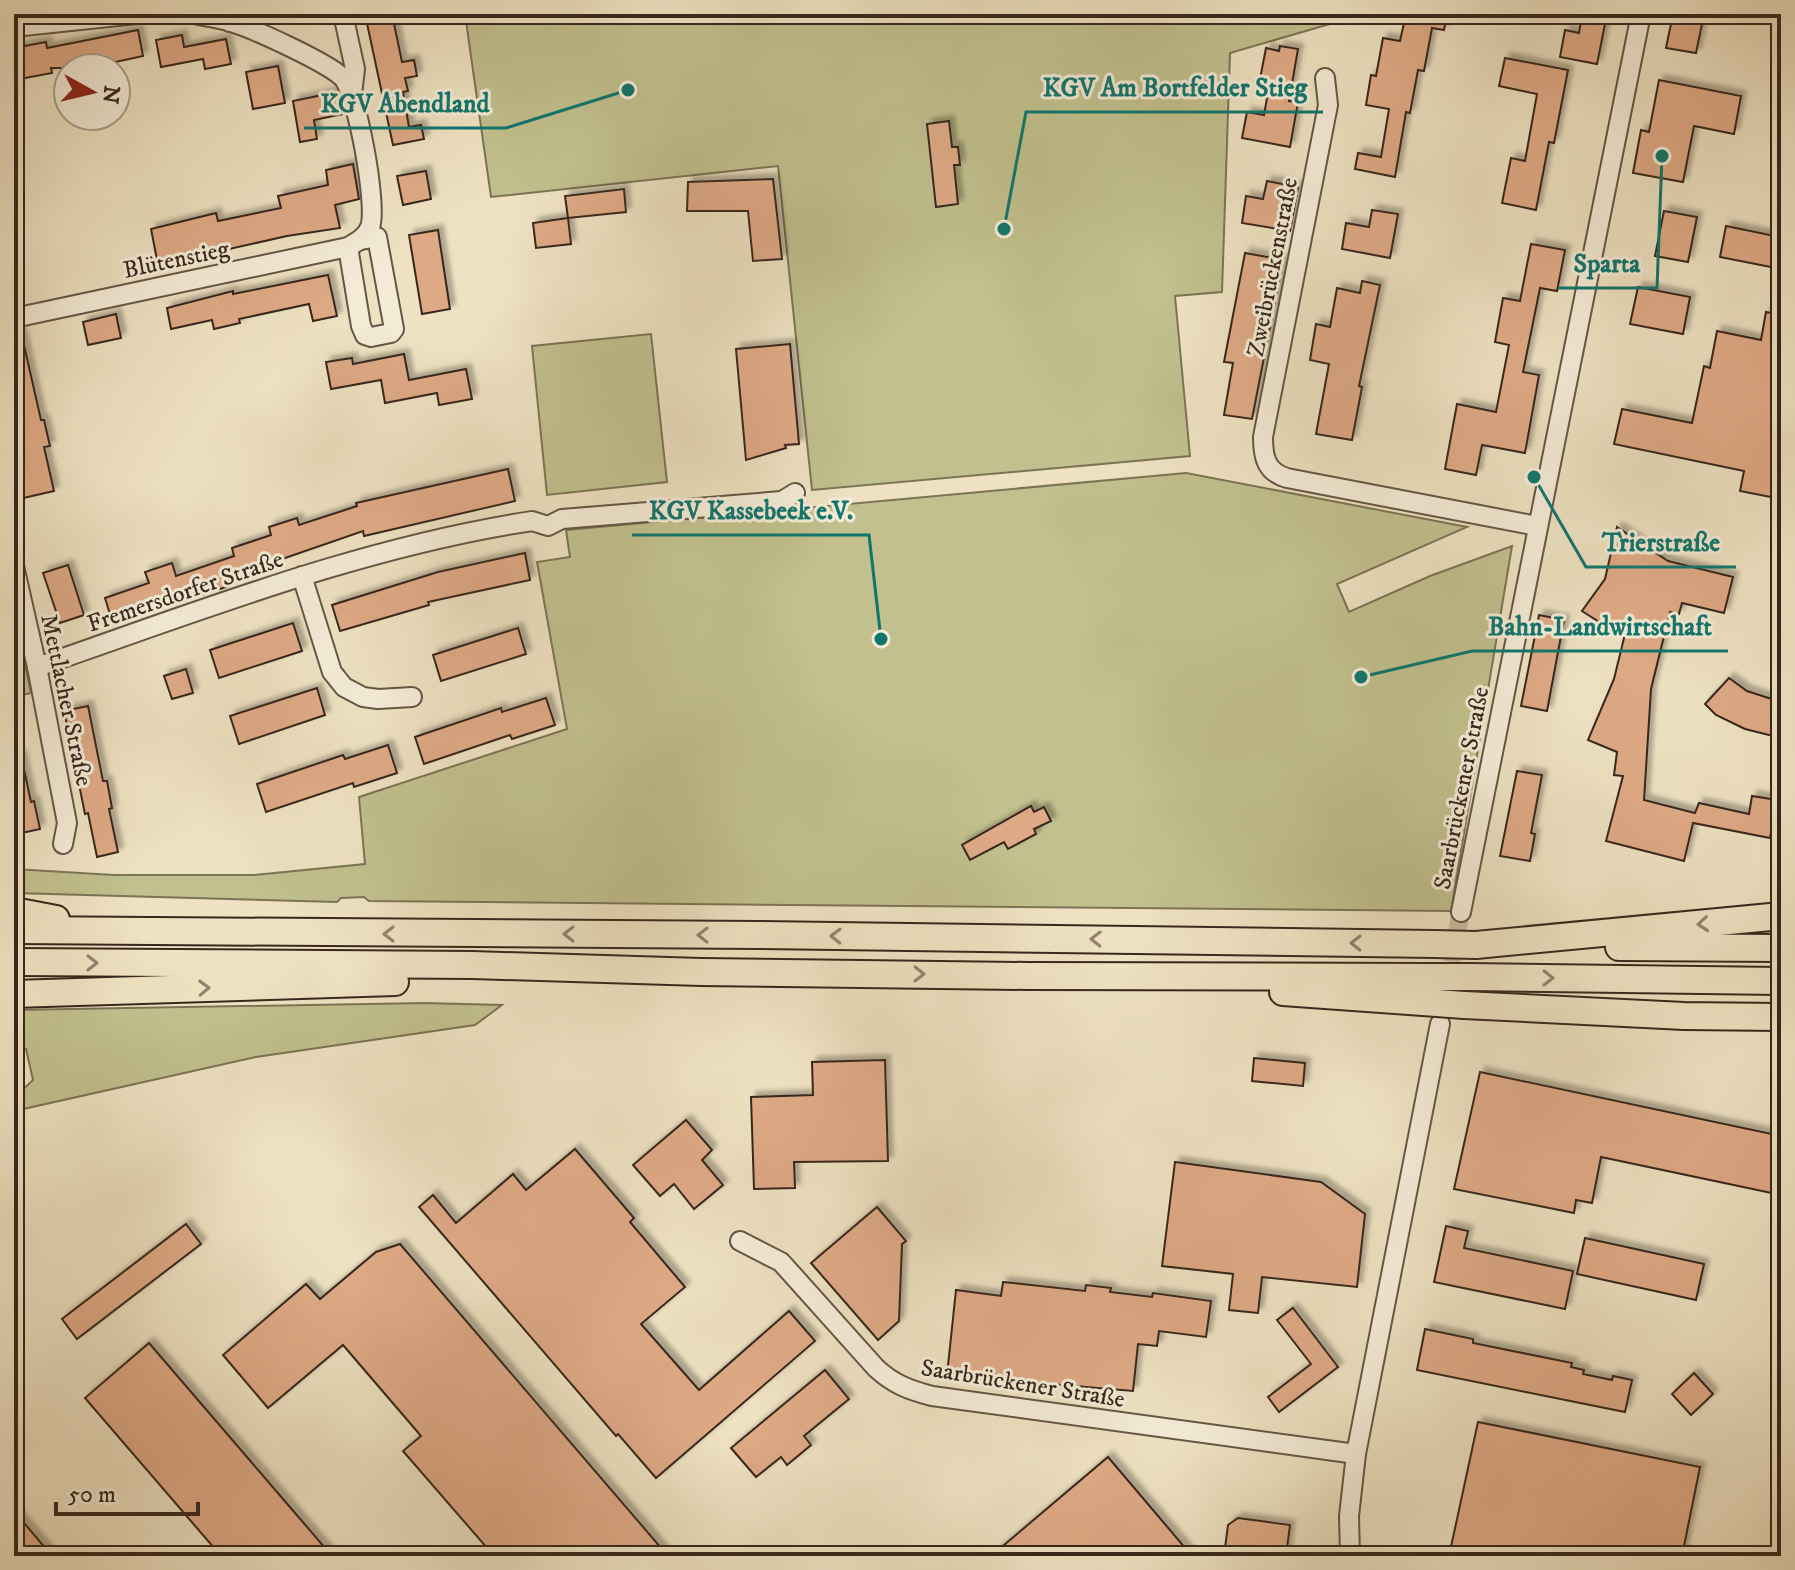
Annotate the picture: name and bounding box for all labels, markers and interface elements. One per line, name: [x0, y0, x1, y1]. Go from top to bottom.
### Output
north arrow: [52, 52, 132, 132]
callout: KGV Am Bortfelder Stieg: [1026, 62, 1323, 112]
text: KGV Am Bortfelder Stieg: [1043, 72, 1309, 105]
callout: KGV Abendland: [304, 78, 506, 128]
text: N: [96, 84, 125, 105]
text: KGV Abendland: [320, 88, 491, 121]
street label: Zweibrückenstraße: [1241, 175, 1305, 359]
street label: Blütenstieg: [121, 234, 232, 286]
callout: Sparta: [1558, 238, 1657, 288]
text: Sparta: [1574, 248, 1641, 281]
callout: KGV Kassebeek e.V.: [632, 485, 869, 535]
text: KGV Kassebeek e.V.: [649, 495, 853, 528]
callout: Trierstraße: [1586, 517, 1736, 567]
text: Trierstraße: [1601, 527, 1720, 560]
street label: Fremersdorfer Straße: [83, 544, 287, 640]
callout: Bahn-Landwirtschaft: [1472, 601, 1728, 651]
street label: Mettlacher Straße: [33, 611, 99, 789]
text: Bahn-Landwirtschaft: [1488, 611, 1713, 644]
street label: Saarbrückener Straße: [1428, 684, 1496, 892]
one-way arrow: [1696, 915, 1709, 932]
one-way arrow: [382, 925, 395, 943]
one-way arrow: [562, 925, 575, 943]
one-way arrow: [696, 926, 709, 943]
one-way arrow: [829, 927, 842, 945]
one-way arrow: [1089, 930, 1102, 948]
one-way arrow: [1349, 934, 1362, 952]
one-way arrow: [86, 954, 99, 972]
one-way arrow: [913, 965, 926, 983]
one-way arrow: [1542, 969, 1555, 987]
one-way arrow: [198, 980, 211, 997]
street label: Saarbrückener Straße: [919, 1353, 1127, 1415]
scale bar: [56, 1466, 198, 1516]
text: 50 m: [68, 1480, 116, 1510]

